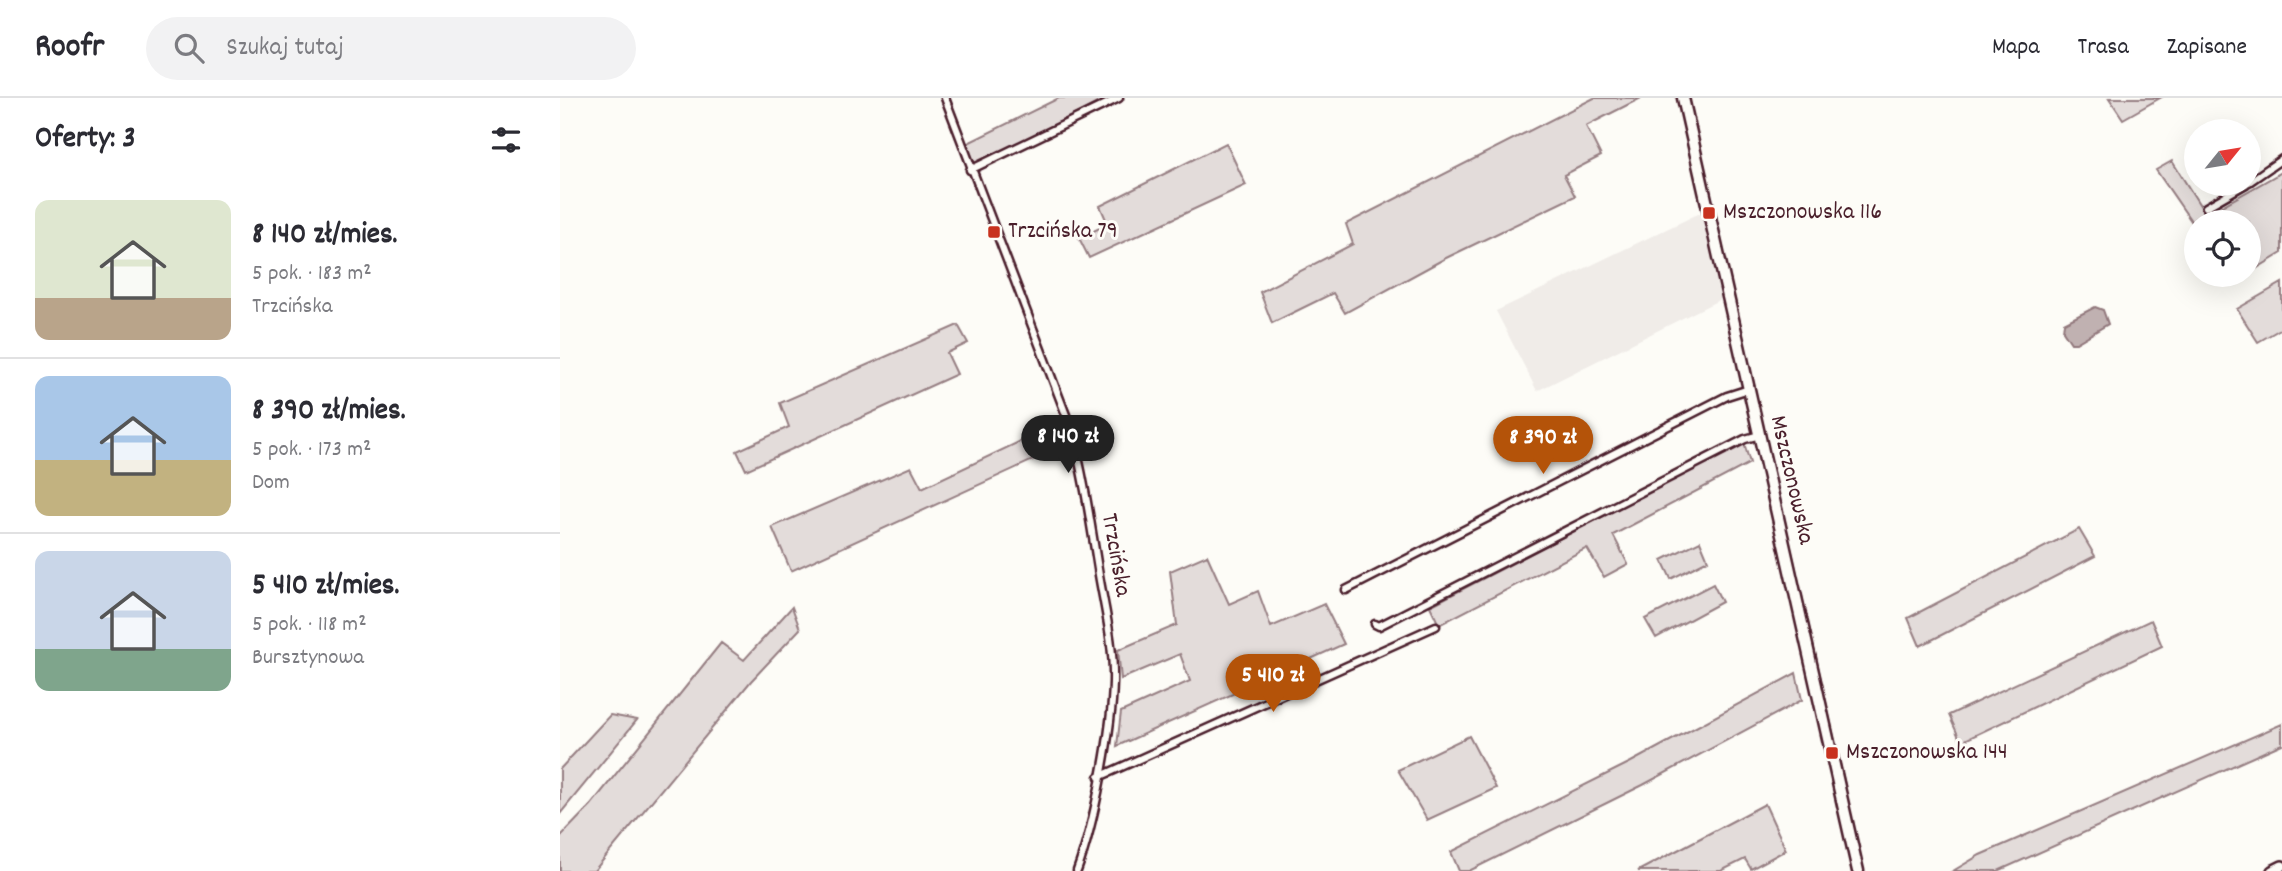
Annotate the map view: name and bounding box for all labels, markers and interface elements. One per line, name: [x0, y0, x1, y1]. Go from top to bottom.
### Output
search box: [146, 17, 636, 80]
text: Roofr: [35, 25, 104, 72]
icon: search: [170, 29, 208, 67]
text: Szukaj tutaj: [226, 30, 344, 67]
text: Mapa: [1992, 31, 2040, 65]
text: Trasa: [2078, 31, 2129, 65]
text: Zapisane: [2167, 31, 2247, 65]
text: Oferty: 3: [35, 119, 136, 162]
north arrow: [2184, 119, 2261, 196]
map controls: [2184, 119, 2261, 287]
icon: filters: [487, 121, 525, 159]
place label: Mszczonowska 116: [1723, 196, 1882, 230]
marker: Mszczonowska 116: [1701, 205, 1717, 221]
button: locate: [2184, 210, 2261, 287]
text: 8 140 zł/mies.: [252, 215, 398, 258]
place label: Trzcińska 79: [1008, 215, 1118, 249]
marker: Trzcińska 79: [986, 224, 1002, 240]
icon: home: [91, 228, 175, 312]
text: 5 pok. · 183 m²: [252, 258, 372, 291]
text: Trzcińska: [252, 291, 332, 324]
text: 8 390 zł/mies.: [252, 391, 406, 434]
icon: home: [91, 404, 175, 488]
street label: Mszczonowska: [1760, 412, 1822, 548]
pin: 8 140 zł: [996, 416, 1140, 475]
pin: 8 390 zł: [1471, 416, 1615, 476]
text: 8 140 zł: [1037, 421, 1099, 454]
text: 8 390 zł: [1509, 422, 1577, 455]
text: 5 pok. · 173 m²: [252, 434, 371, 467]
text: Dom: [252, 467, 290, 500]
street label: Trzcińska: [1091, 511, 1139, 600]
text: 5 410 zł/mies.: [252, 566, 399, 609]
icon: home: [91, 579, 175, 663]
text: 5 pok. · 118 m²: [252, 609, 367, 642]
text: Bursztynowa: [252, 642, 364, 675]
pin: 5 410 zł: [1201, 654, 1345, 714]
text: 5 410 zł: [1242, 660, 1304, 693]
place label: Mszczonowska 144: [1846, 736, 2008, 770]
marker: Mszczonowska 144: [1824, 745, 1840, 761]

